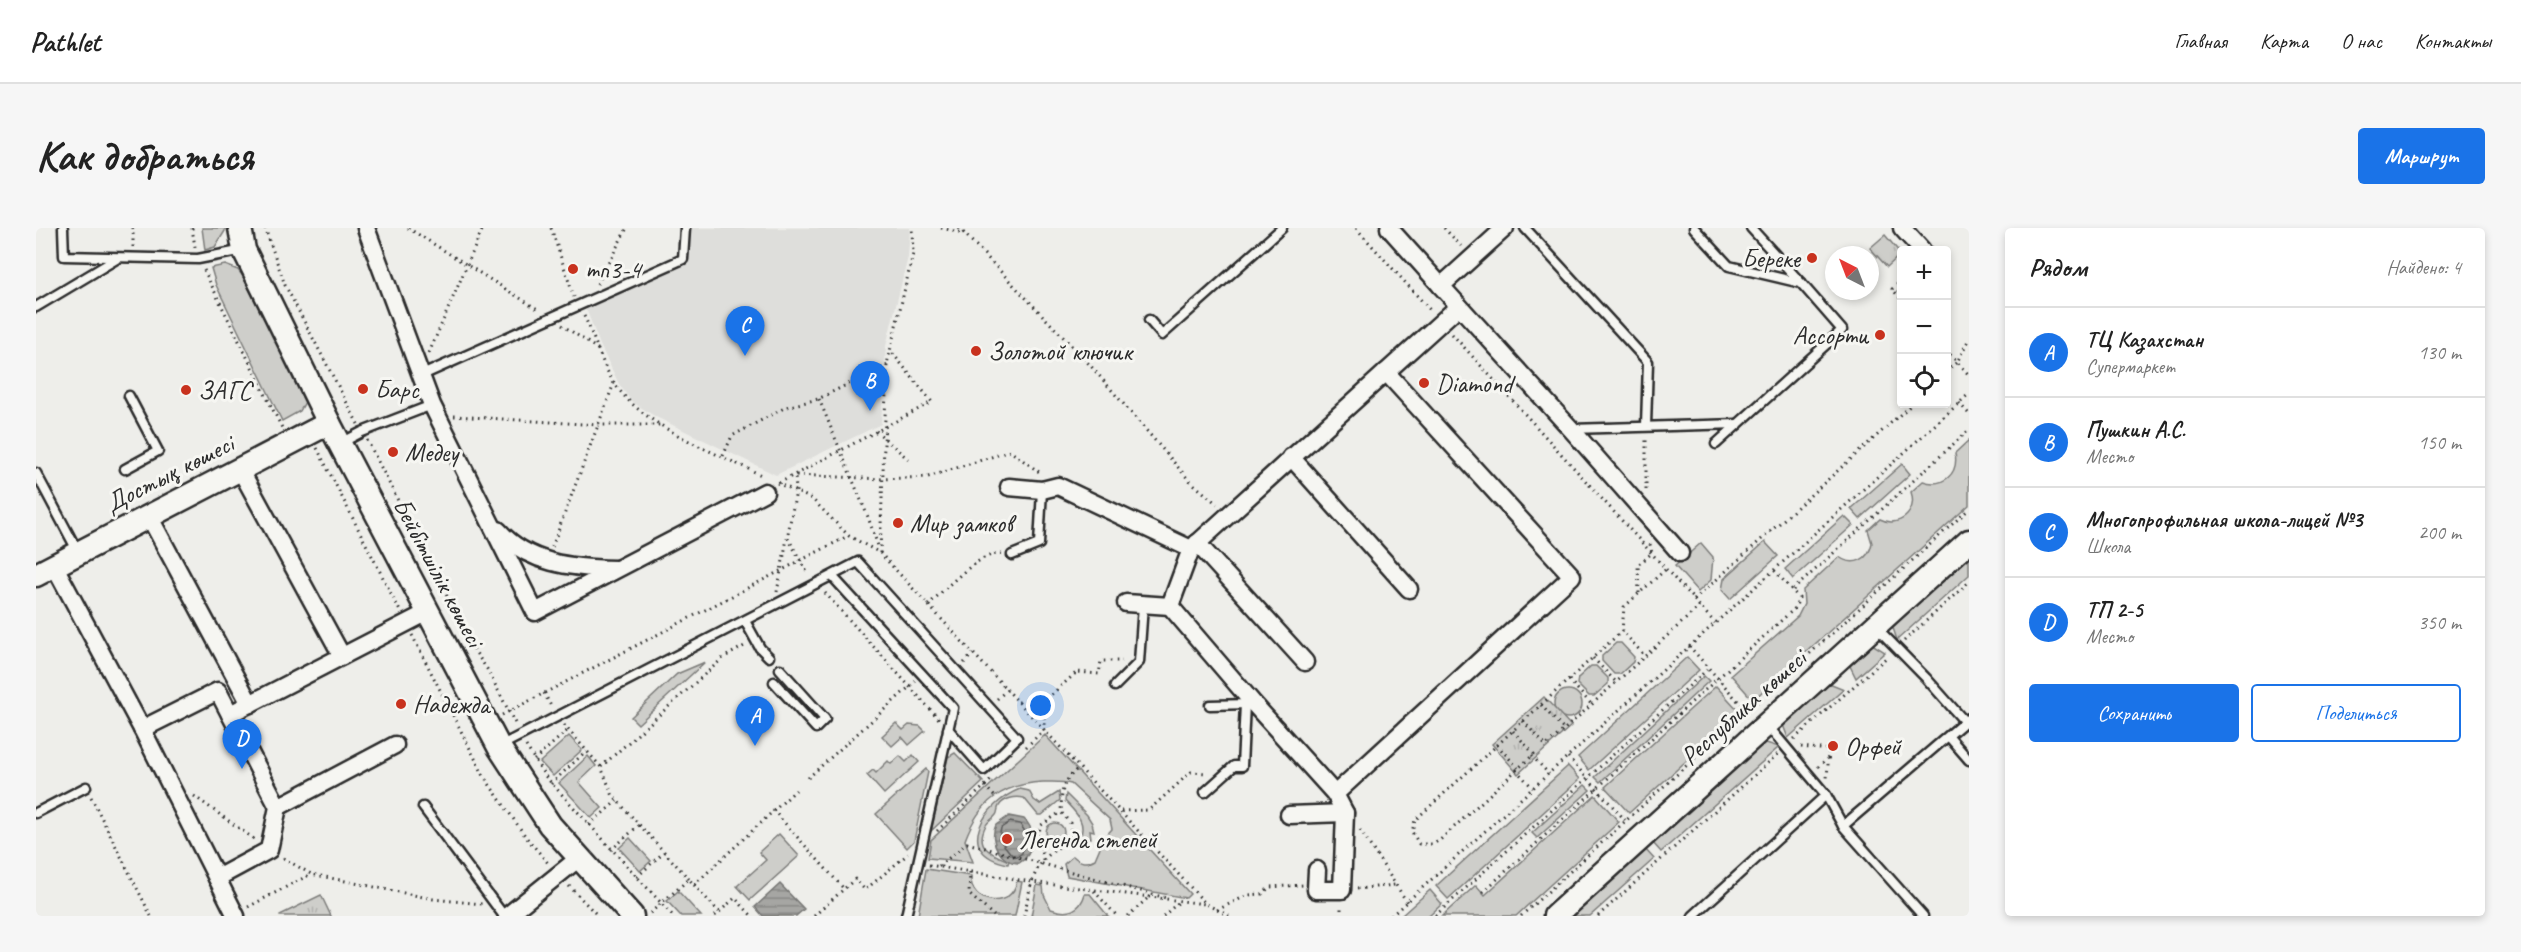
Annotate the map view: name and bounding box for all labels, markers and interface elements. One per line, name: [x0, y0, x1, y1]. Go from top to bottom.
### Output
text: Pathlet: [30, 24, 100, 59]
text: Главная: [2174, 28, 2227, 54]
text: Карта: [2260, 28, 2308, 54]
text: О нас: [2341, 28, 2382, 54]
text: Контакты: [2415, 28, 2491, 54]
button: Маршрут: [2358, 128, 2485, 184]
text: Как добраться: [36, 130, 253, 183]
place label: Береке: [1742, 242, 1802, 275]
north arrow: [1825, 246, 1879, 300]
map controls: [1897, 246, 1951, 408]
button: +: [1897, 246, 1951, 300]
marker: Береке: [1805, 251, 1819, 265]
text: Рядом: [2029, 251, 2087, 284]
place label: тп3-4: [585, 253, 643, 286]
text: Найдено: 4: [2386, 255, 2461, 280]
marker: тп3-4: [566, 262, 580, 276]
button: −: [1897, 300, 1951, 354]
pin: C: [726, 306, 764, 356]
place label: Ассорти: [1793, 319, 1869, 352]
text: ТЦ Казахстан: [2086, 326, 2203, 354]
marker: Ассорти: [1873, 328, 1887, 342]
place label: Золотой ключик: [988, 335, 1134, 368]
text: A: [2043, 340, 2054, 365]
text: 130 m: [2418, 340, 2461, 365]
marker: Золотой ключик: [969, 344, 983, 358]
button: locate: [1897, 354, 1951, 408]
text: Супермаркет: [2086, 354, 2175, 379]
pin: B: [850, 362, 890, 411]
place label: Diamond: [1436, 367, 1516, 400]
place label: Барс: [375, 373, 419, 406]
place label: ЗАГС: [198, 374, 255, 407]
marker: Diamond: [1417, 376, 1431, 390]
marker: Барс: [356, 382, 370, 396]
marker: ЗАГС: [179, 383, 193, 397]
text: Пушкин А.С.: [2086, 416, 2185, 444]
street label: Достық көшесі: [99, 426, 242, 520]
text: B: [2043, 430, 2054, 455]
text: 150 m: [2418, 430, 2461, 455]
place label: Медеу: [405, 436, 460, 469]
text: Место: [2086, 444, 2133, 469]
marker: Медеу: [386, 445, 400, 459]
street label: Бейбітшілік көшесі: [386, 492, 493, 655]
text: Многопрофильная школа-лицей №3: [2086, 506, 2362, 534]
place label: Мир замков: [910, 507, 1017, 540]
marker: Мир замков: [891, 516, 905, 530]
text: C: [2044, 520, 2053, 545]
text: 200 m: [2418, 520, 2461, 545]
text: Школа: [2086, 534, 2130, 559]
text: ТП 2-5: [2086, 596, 2143, 624]
text: D: [2043, 610, 2054, 635]
text: 350 m: [2418, 610, 2461, 635]
text: Место: [2086, 624, 2133, 649]
street label: Республика көшесі: [1673, 640, 1816, 773]
button: Сохранить: [2029, 684, 2239, 742]
button: Поделиться: [2251, 684, 2461, 742]
place label: Надежда: [413, 688, 491, 721]
your location: [1026, 691, 1055, 720]
pin: A: [736, 696, 774, 746]
marker: Надежда: [394, 697, 408, 711]
pin: D: [222, 720, 262, 769]
place label: Орфей: [1845, 730, 1903, 763]
marker: Орфей: [1826, 739, 1840, 753]
place label: Легенда степей: [1019, 823, 1159, 856]
marker: Легенда степей: [1000, 832, 1014, 846]

